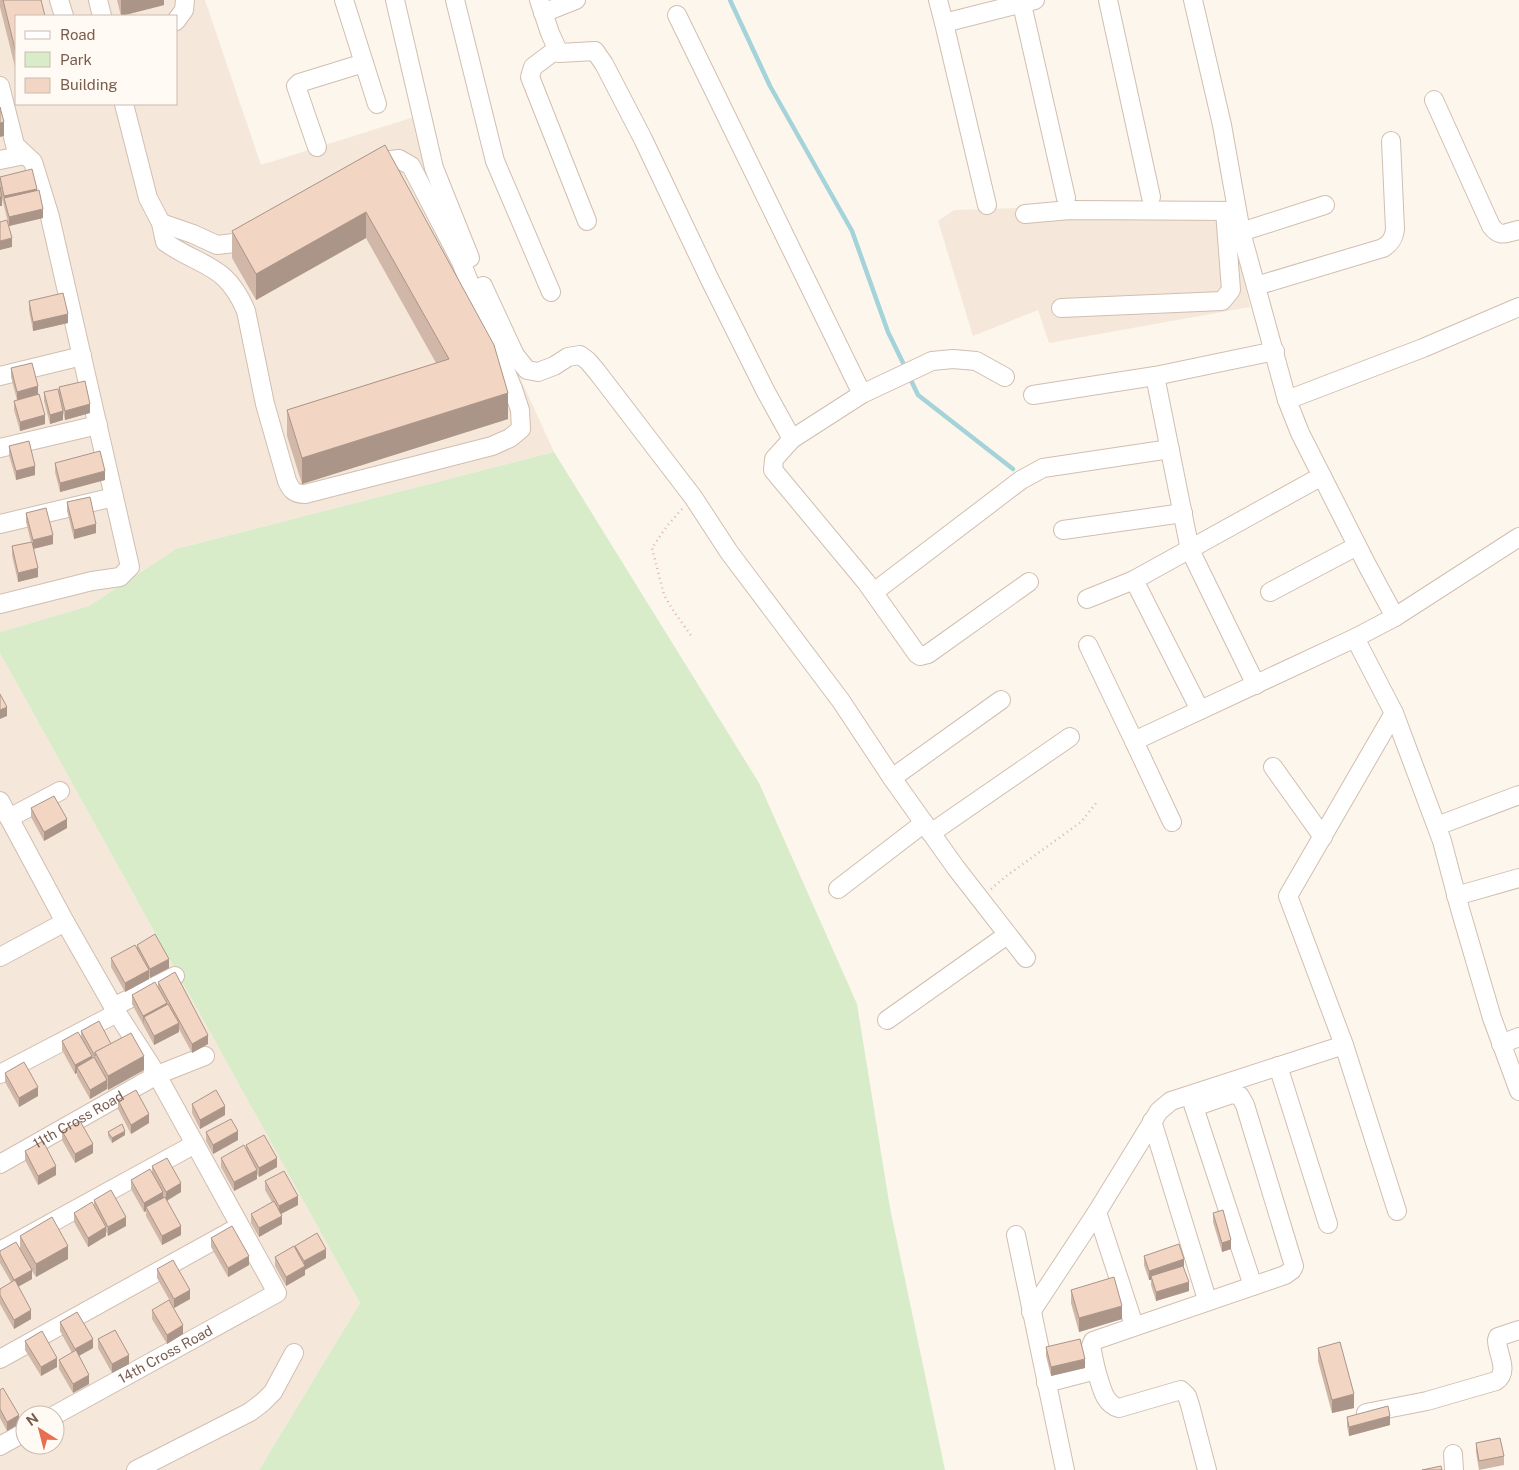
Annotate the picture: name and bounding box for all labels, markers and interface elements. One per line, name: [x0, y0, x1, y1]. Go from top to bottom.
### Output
legend: [15, 15, 178, 105]
text: Road: [60, 26, 96, 43]
text: Park: [60, 51, 92, 68]
text: Building: [60, 76, 118, 93]
street label: 11th Cross Road: [30, 1088, 127, 1152]
street label: 14th Cross Road: [116, 1322, 215, 1387]
north arrow: [15, 1405, 65, 1455]
text: N: [23, 1410, 41, 1429]

